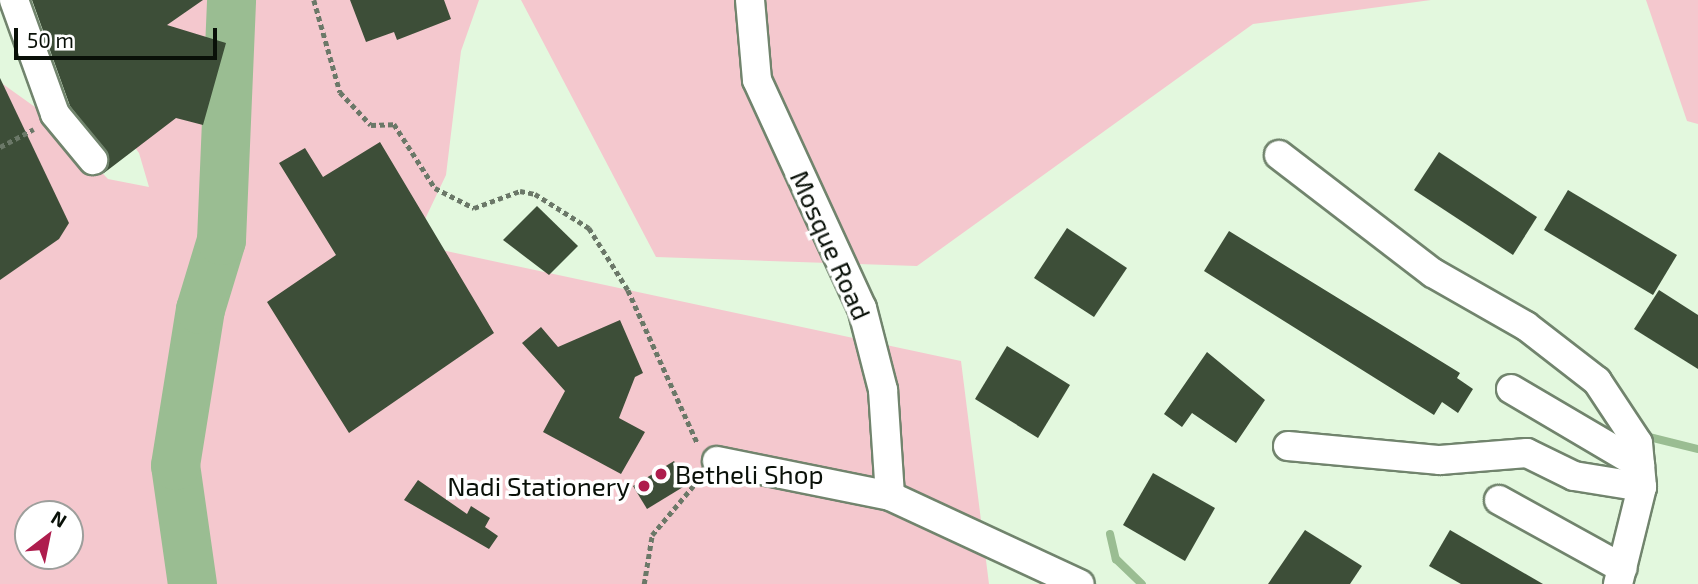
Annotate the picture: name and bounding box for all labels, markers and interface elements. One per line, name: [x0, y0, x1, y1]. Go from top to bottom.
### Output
scale bar: [18, 14, 220, 58]
text: 50 m: [27, 27, 74, 52]
street label: Mosque Road: [784, 166, 878, 324]
place label: Betheli Shop: [675, 458, 824, 490]
marker: Betheli Shop: [653, 466, 669, 482]
place label: Nadi Stationery: [447, 470, 630, 502]
marker: Nadi Stationery: [636, 478, 652, 494]
north arrow: [14, 500, 84, 570]
text: N: [47, 505, 71, 532]

